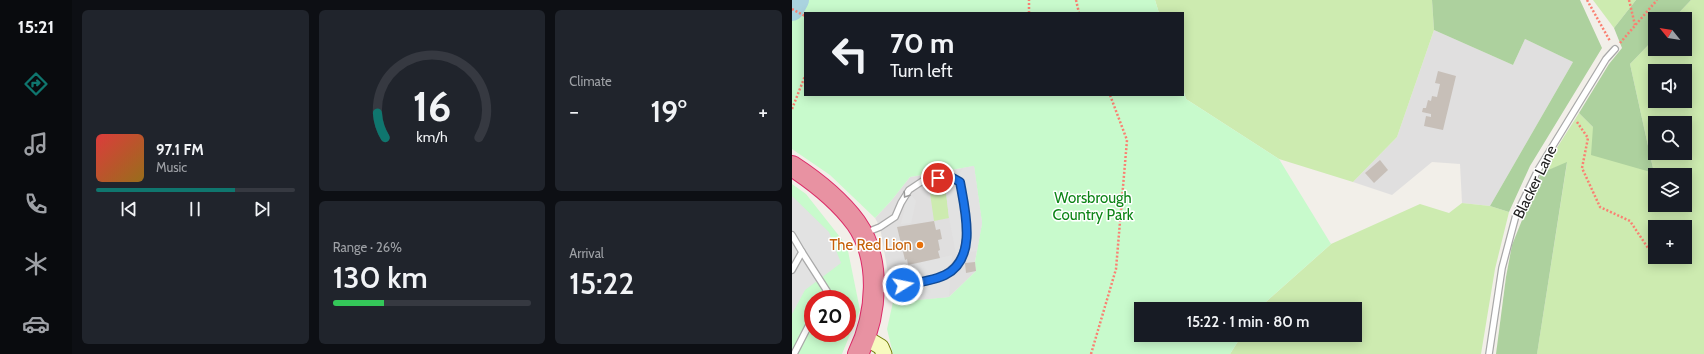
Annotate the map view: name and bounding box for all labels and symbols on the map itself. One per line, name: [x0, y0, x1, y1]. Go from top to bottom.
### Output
north arrow: [1648, 12, 1692, 56]
street label: Blacker Lane: [1510, 142, 1561, 222]
pin: [921, 161, 955, 195]
park label: Worsbrough Country Park: [1052, 189, 1134, 224]
one-way arrow: [903, 191, 911, 198]
place label: The Red Lion: [829, 236, 912, 254]
marker: The Red Lion: [915, 240, 925, 250]
position arrow: [882, 264, 924, 306]
speed limit sign: 20: [804, 290, 856, 342]

